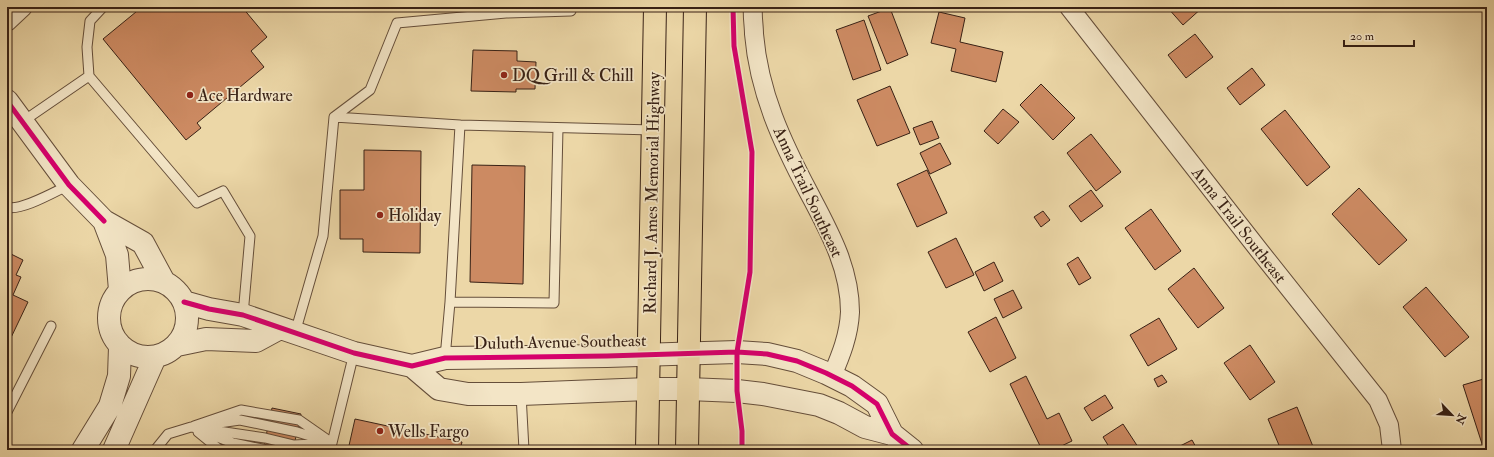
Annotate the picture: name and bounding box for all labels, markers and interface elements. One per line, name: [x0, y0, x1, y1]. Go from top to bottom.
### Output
scale bar: [1344, 22, 1414, 48]
text: 20 m: [1350, 29, 1375, 44]
place label: DQ Grill & Chill: [512, 65, 634, 86]
marker: DQ Grill & Chill: [499, 70, 509, 80]
street label: Richard J. Ames Memorial Highway: [639, 71, 666, 314]
place label: Ace Hardware: [197, 85, 293, 106]
marker: Ace Hardware: [185, 90, 195, 100]
street label: Anna Trail Southeast: [768, 122, 848, 261]
street label: Anna Trail Southeast: [1186, 162, 1291, 288]
place label: Holiday: [388, 205, 442, 227]
marker: Holiday: [375, 210, 385, 220]
street label: Duluth Avenue Southeast: [473, 330, 647, 354]
north arrow: [1432, 395, 1472, 435]
text: N: [1452, 411, 1469, 427]
place label: Wells Fargo: [387, 421, 469, 442]
marker: Wells Fargo: [375, 426, 385, 436]

